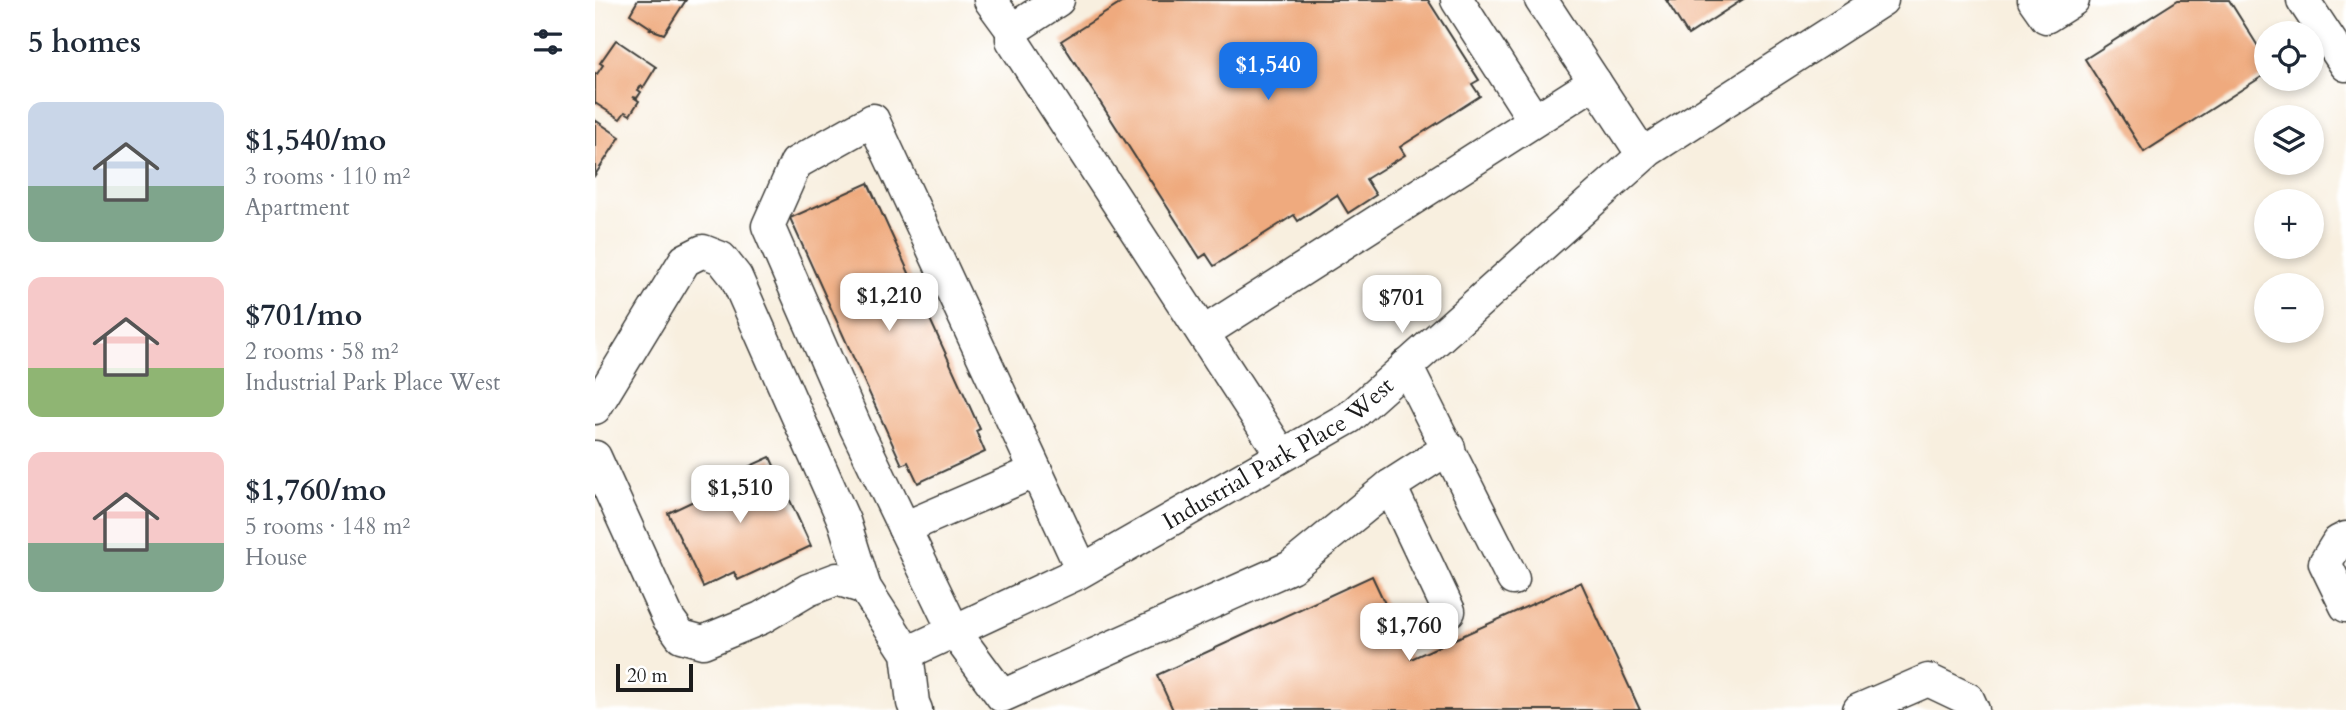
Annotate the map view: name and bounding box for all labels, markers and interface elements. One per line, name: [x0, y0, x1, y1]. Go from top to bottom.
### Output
map controls: [2254, 21, 2324, 343]
button: locate: [2254, 21, 2324, 91]
text: 5 homes: [28, 22, 141, 63]
icon: filters: [529, 23, 567, 61]
pin: $1,540: [1211, 42, 1325, 102]
text: $1,540: [1235, 49, 1301, 80]
button: layers: [2254, 105, 2324, 175]
text: $1,540/mo: [245, 120, 386, 161]
icon: home: [84, 130, 168, 214]
text: 3 rooms · 110 m²: [245, 161, 410, 192]
button: +: [2254, 189, 2324, 259]
text: Apartment: [245, 192, 349, 223]
button: −: [2254, 273, 2324, 343]
pin: $1,210: [832, 274, 946, 333]
pin: $701: [1361, 276, 1443, 335]
text: $1,210: [856, 280, 922, 311]
text: $701: [1378, 282, 1426, 313]
text: $701/mo: [245, 295, 362, 336]
icon: home: [84, 305, 168, 389]
text: 2 rooms · 58 m²: [245, 336, 398, 367]
text: Industrial Park Place West: [245, 367, 500, 398]
street label: Industrial Park Place West: [1157, 370, 1401, 538]
pin: $1,510: [683, 466, 797, 525]
text: $1,760/mo: [245, 470, 386, 511]
text: $1,510: [707, 472, 773, 503]
icon: home: [84, 480, 168, 564]
text: 5 rooms · 148 m²: [245, 511, 410, 542]
text: House: [245, 542, 307, 573]
pin: $1,760: [1352, 604, 1466, 663]
text: $1,760: [1376, 610, 1442, 641]
scale bar: [616, 661, 693, 693]
text: 20 m: [627, 663, 668, 689]

